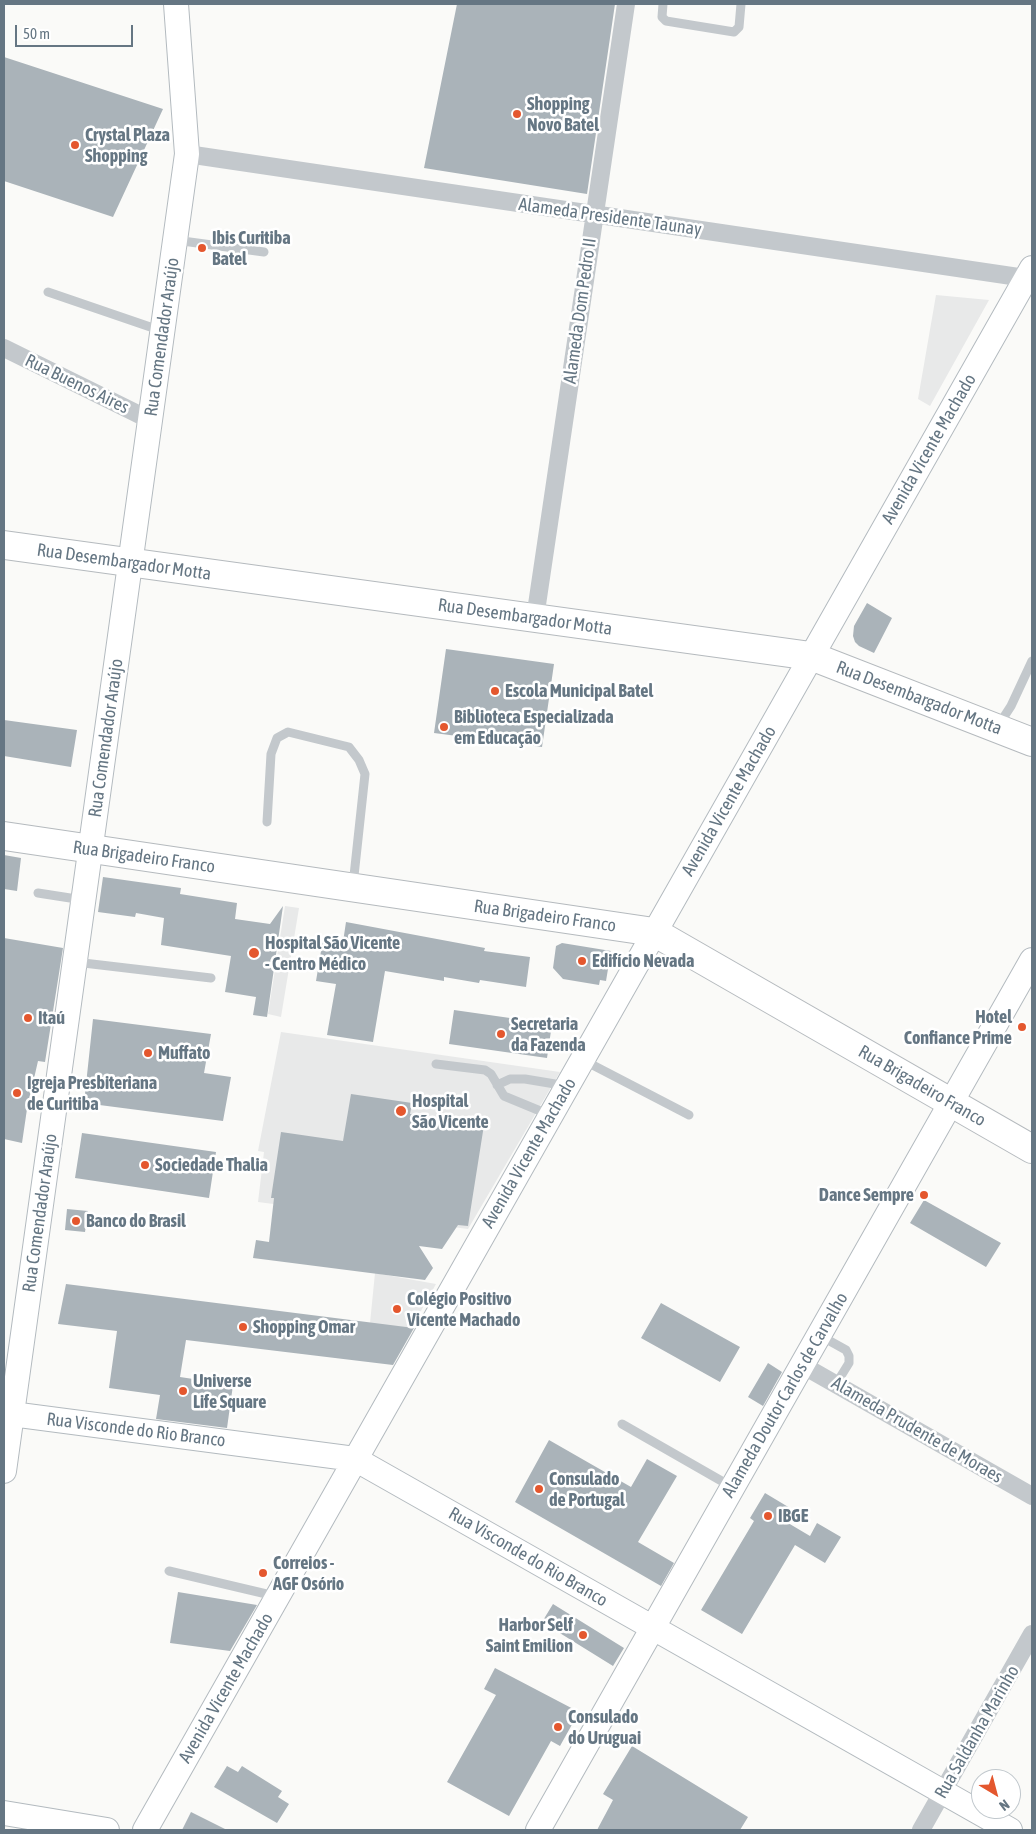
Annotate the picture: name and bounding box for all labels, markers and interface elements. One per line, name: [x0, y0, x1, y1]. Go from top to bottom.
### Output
scale bar: [18, 15, 135, 47]
text: 50 m: [23, 25, 50, 42]
place label: Shopping Novo Batel: [527, 93, 599, 136]
marker: Shopping Novo Batel: [511, 108, 523, 120]
place label: Crystal Plaza Shopping: [85, 124, 170, 166]
marker: Crystal Plaza Shopping: [69, 139, 81, 151]
street label: Alameda Presidente Taunay: [517, 193, 703, 241]
place label: Ibis Curitiba Batel: [212, 227, 291, 270]
street label: Alameda Dom Pedro II: [559, 237, 601, 385]
marker: Ibis Curitiba Batel: [196, 242, 208, 254]
street label: Rua Comendador Araújo: [140, 256, 184, 418]
street label: Rua Buenos Aires: [22, 350, 132, 418]
street label: Avenida Vicente Machado: [877, 370, 981, 528]
street label: Rua Desembargador Motta: [35, 539, 213, 585]
street label: Rua Desembargador Motta: [436, 594, 614, 640]
street label: Rua Desembargador Motta: [833, 656, 1005, 740]
street label: Rua Comendador Araújo: [84, 657, 128, 819]
place label: Escola Municipal Batel: [505, 680, 653, 702]
marker: Escola Municipal Batel: [489, 685, 501, 697]
place label: Biblioteca Especializada em Educação: [454, 706, 614, 749]
marker: Biblioteca Especializada em Educação: [438, 721, 450, 733]
street label: Avenida Vicente Machado: [677, 722, 781, 880]
street label: Rua Brigadeiro Franco: [71, 836, 217, 878]
street label: Rua Brigadeiro Franco: [472, 895, 618, 937]
place label: Hospital São Vicente - Centro Médico: [265, 932, 400, 974]
marker: Hospital São Vicente - Centro Médico: [247, 946, 261, 960]
place label: Edifício Nevada: [592, 950, 694, 972]
marker: Edifício Nevada: [576, 955, 588, 967]
place label: Hotel Confiance Prime: [904, 1006, 1012, 1048]
place label: Itaú: [38, 1007, 65, 1029]
marker: Itaú: [22, 1012, 34, 1024]
place label: Secretaria da Fazenda: [511, 1013, 586, 1056]
marker: Hotel Confiance Prime: [1016, 1021, 1028, 1033]
marker: Secretaria da Fazenda: [495, 1028, 507, 1040]
street label: Rua Brigadeiro Franco: [855, 1041, 989, 1131]
place label: Muffato: [158, 1042, 210, 1064]
marker: Muffato: [142, 1047, 154, 1059]
place label: Igreja Presbiteriana de Curitiba: [27, 1072, 157, 1114]
street label: Avenida Vicente Machado: [477, 1074, 581, 1232]
marker: Igreja Presbiteriana de Curitiba: [11, 1087, 23, 1099]
place label: Hospital São Vicente: [412, 1090, 489, 1132]
marker: Hospital São Vicente: [394, 1104, 408, 1118]
street label: Rua Comendador Araújo: [18, 1132, 62, 1294]
place label: Sociedade Thalia: [155, 1154, 268, 1176]
marker: Sociedade Thalia: [139, 1159, 151, 1171]
place label: Dance Sempre: [819, 1184, 914, 1206]
marker: Dance Sempre: [918, 1189, 930, 1201]
place label: Banco do Brasil: [86, 1210, 186, 1232]
marker: Banco do Brasil: [70, 1215, 82, 1227]
place label: Colégio Positivo Vicente Machado: [407, 1288, 520, 1330]
street label: Alameda Doutor Carlos de Carvalho: [717, 1289, 853, 1501]
marker: Colégio Positivo Vicente Machado: [391, 1303, 403, 1315]
place label: Shopping Omar: [253, 1316, 355, 1338]
marker: Shopping Omar: [237, 1321, 249, 1333]
place label: Universe Life Square: [193, 1370, 266, 1412]
street label: Alameda Prudente de Moraes: [828, 1372, 1006, 1488]
marker: Universe Life Square: [177, 1385, 189, 1397]
street label: Rua Visconde do Rio Branco: [45, 1408, 227, 1452]
place label: Consulado de Portugal: [549, 1468, 625, 1510]
marker: Consulado de Portugal: [533, 1483, 545, 1495]
street label: Rua Visconde do Rio Branco: [445, 1503, 611, 1611]
place label: IBGE: [778, 1505, 808, 1527]
marker: IBGE: [762, 1510, 774, 1522]
place label: Correios - AGF Osório: [273, 1552, 344, 1595]
marker: Correios - AGF Osório: [257, 1567, 269, 1579]
street label: Avenida Vicente Machado: [174, 1609, 278, 1767]
place label: Harbor Self Saint Emilion: [486, 1614, 573, 1656]
marker: Harbor Self Saint Emilion: [577, 1629, 589, 1641]
street label: Rua Saldanha Marinho: [930, 1662, 1024, 1802]
place label: Consulado do Uruguai: [568, 1706, 641, 1748]
marker: Consulado do Uruguai: [552, 1721, 564, 1733]
north arrow: [971, 1769, 1021, 1819]
text: N: [996, 1796, 1013, 1814]

